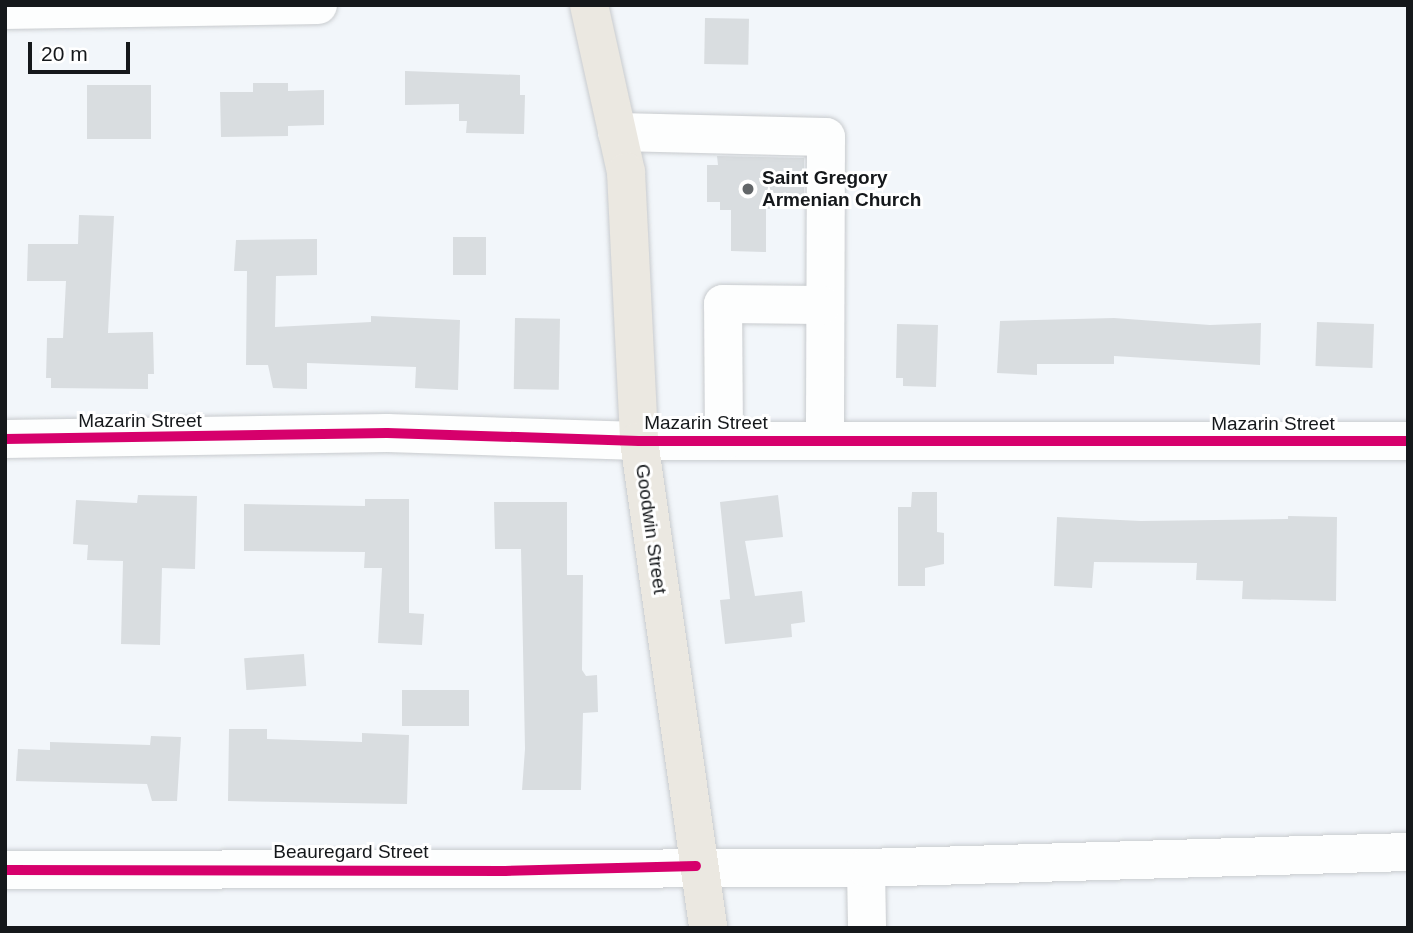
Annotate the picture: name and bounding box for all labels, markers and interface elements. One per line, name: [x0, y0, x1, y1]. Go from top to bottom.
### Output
scale bar: [32, 28, 133, 72]
text: 20 m: [41, 42, 88, 65]
place label: Saint Gregory Armenian Church: [762, 167, 921, 211]
marker: Saint Gregory Armenian Church: [740, 181, 756, 197]
street label: Mazarin Street: [78, 410, 202, 432]
street label: Mazarin Street: [644, 412, 768, 434]
street label: Mazarin Street: [1211, 413, 1335, 435]
street label: Goodwin Street: [631, 463, 671, 595]
street label: Beauregard Street: [273, 841, 429, 863]

